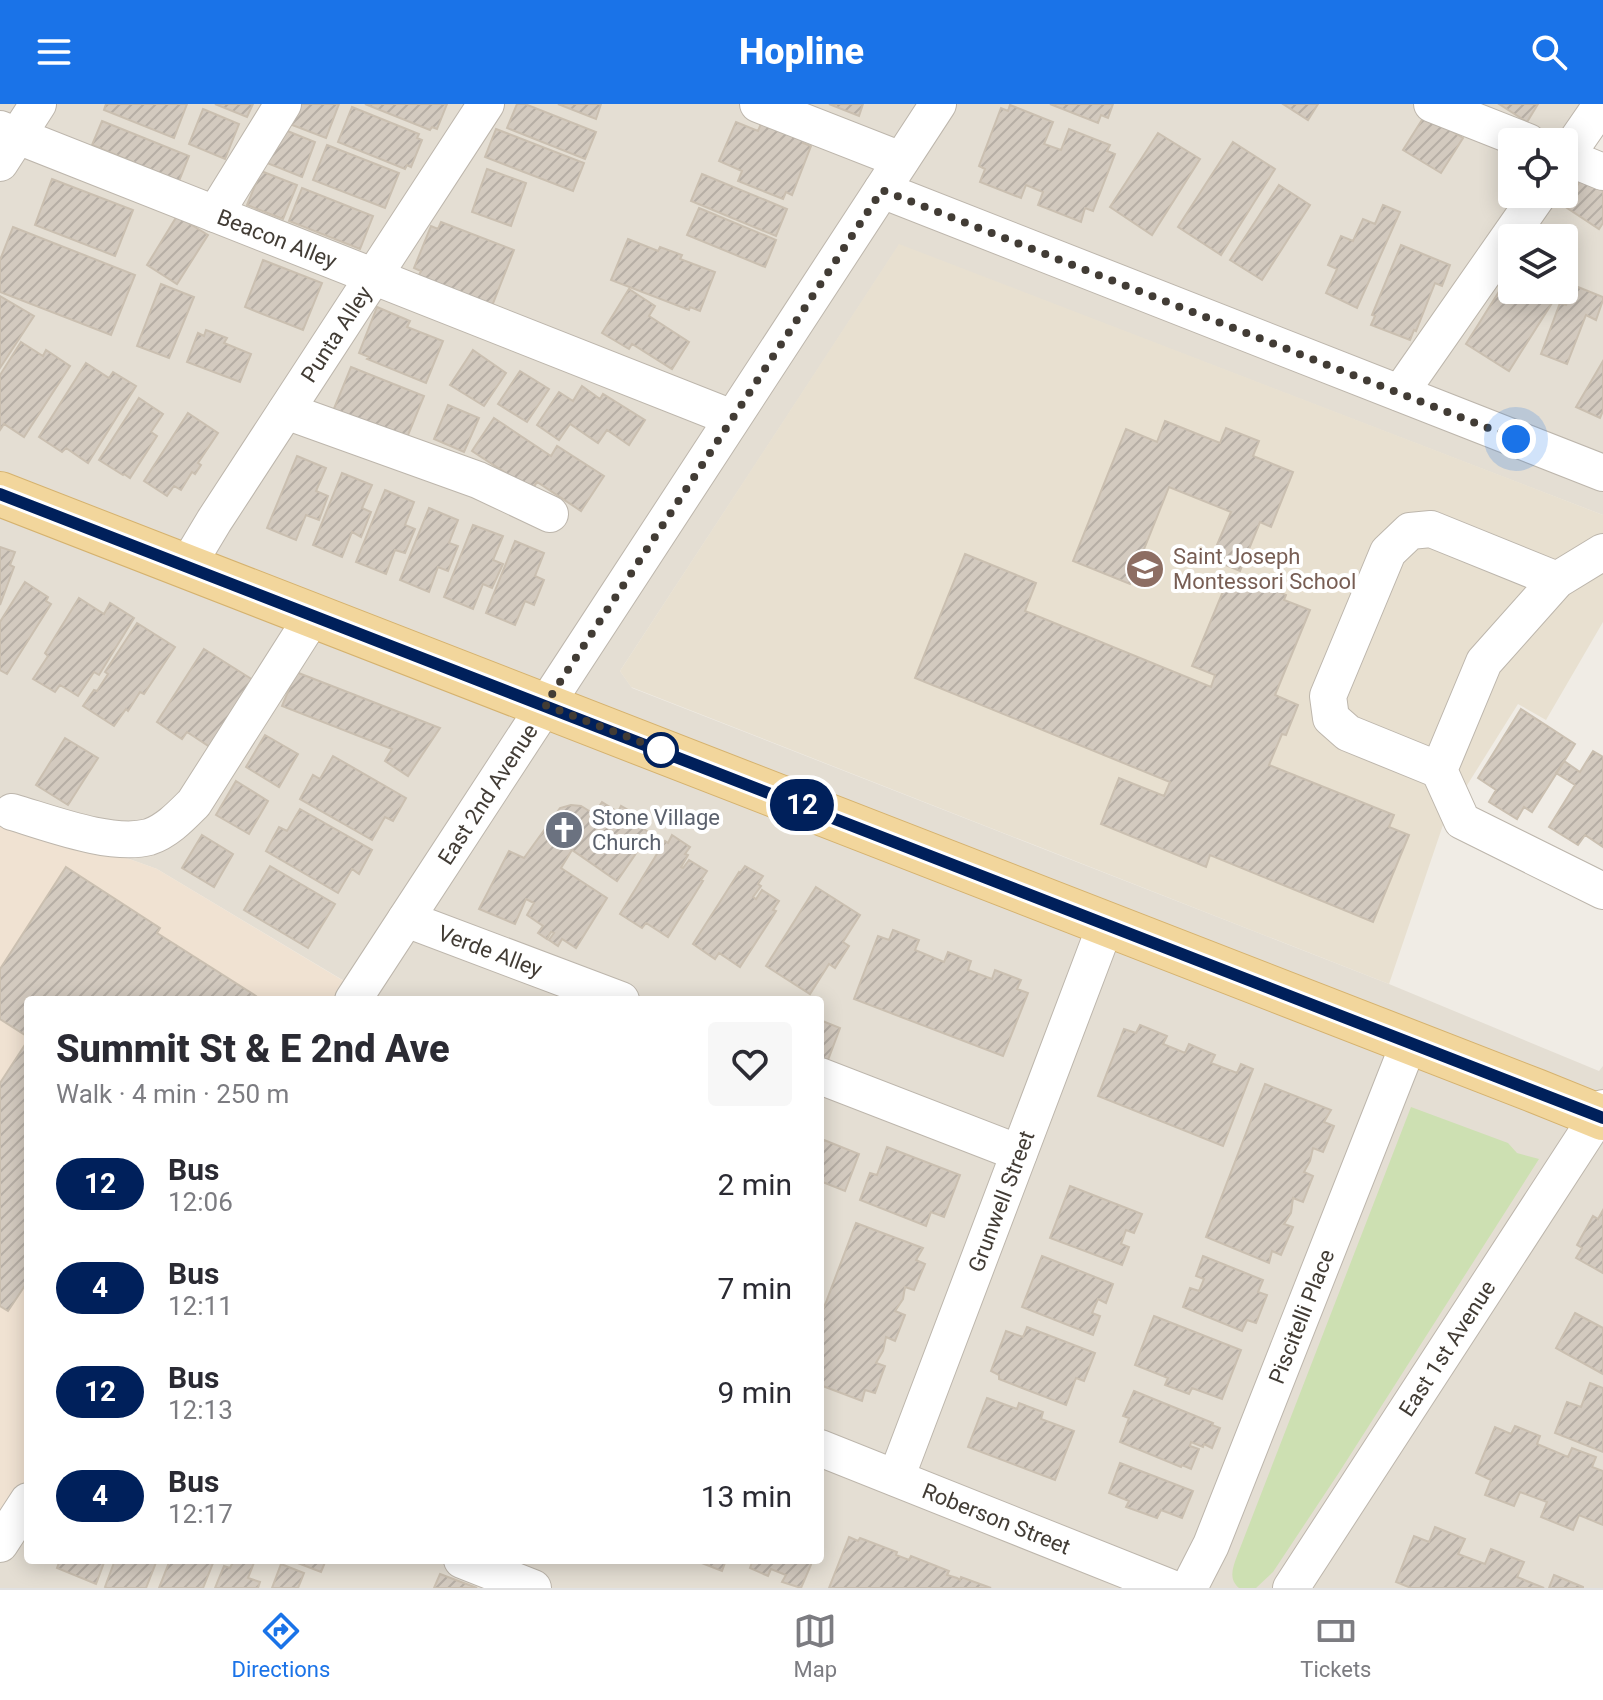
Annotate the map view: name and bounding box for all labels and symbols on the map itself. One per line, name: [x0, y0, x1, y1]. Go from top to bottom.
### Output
street label: Beacon Alley: [214, 204, 341, 274]
street label: Punta Alley: [296, 281, 377, 387]
your location: [1496, 419, 1536, 459]
place label: Saint Joseph Montessori School: [1173, 544, 1356, 594]
school or university icon: Saint Joseph Montessori School: [1124, 548, 1166, 590]
street label: East 2nd Avenue: [433, 719, 543, 869]
unlabelled marker: [644, 733, 678, 767]
line badge: 12: [766, 779, 838, 831]
place label: Stone Village Church: [592, 805, 720, 855]
church icon: Stone Village Church: [543, 809, 585, 851]
street label: Verde Alley: [435, 920, 546, 982]
street label: Grunwell Street: [963, 1127, 1040, 1276]
street label: Piscitelli Place: [1264, 1246, 1339, 1387]
street label: East 1st Avenue: [1394, 1276, 1501, 1421]
street label: Roberson Street: [919, 1478, 1074, 1560]

